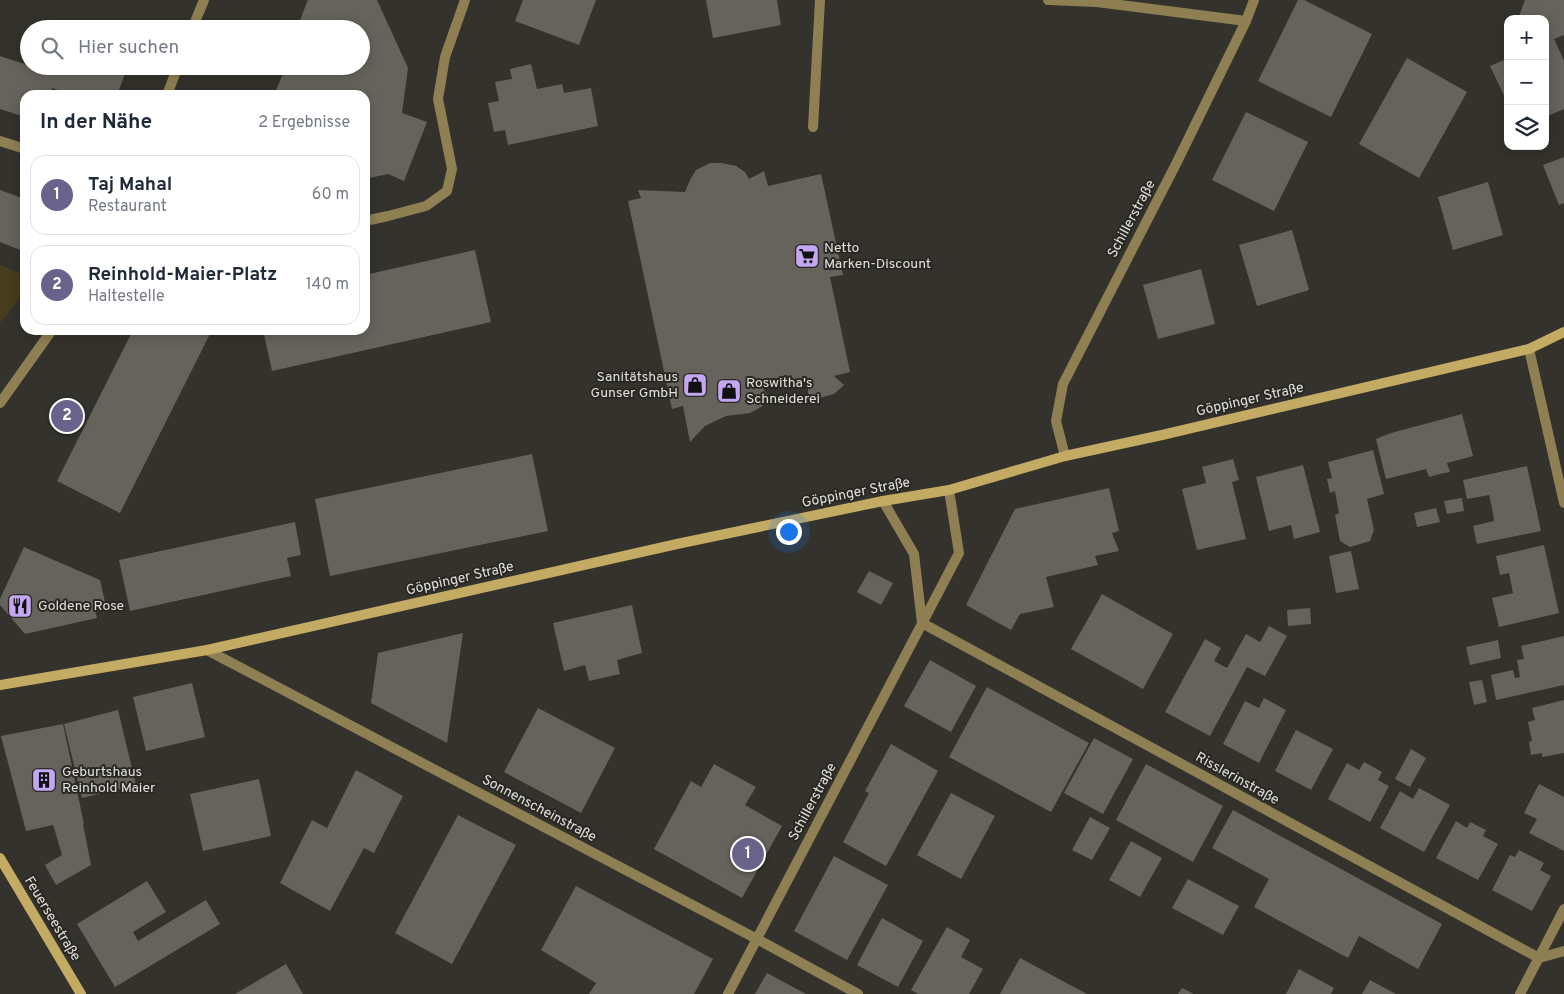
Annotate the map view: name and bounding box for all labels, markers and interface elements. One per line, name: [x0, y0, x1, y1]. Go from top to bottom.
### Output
map controls: [1504, 15, 1549, 150]
button: +: [1504, 15, 1549, 60]
search box: [20, 20, 370, 75]
icon: search: [38, 34, 66, 62]
text: Hier suchen: [78, 36, 179, 60]
button: −: [1504, 60, 1549, 105]
button: layers: [1504, 105, 1549, 150]
text: In der Nähe: [40, 109, 152, 136]
text: 2 Ergebnisse: [258, 113, 350, 133]
text: Taj Mahal: [88, 173, 172, 197]
street label: Schillerstraße: [1104, 177, 1160, 261]
text: 1: [54, 185, 60, 205]
text: 60 m: [312, 185, 349, 205]
text: Restaurant: [88, 197, 167, 217]
place label: Netto Marken-Discount: [824, 240, 931, 273]
supermarket icon: Netto Marken-Discount: [794, 243, 820, 269]
text: Reinhold-Maier-Platz: [88, 263, 277, 287]
text: 2: [52, 275, 62, 295]
text: 140 m: [306, 275, 349, 295]
text: Haltestelle: [88, 287, 165, 307]
place label: Sanitätshaus Gunser GmbH: [591, 369, 678, 402]
shop icon: Sanitätshaus Gunser GmbH: [682, 372, 708, 398]
place label: Roswitha's Schneiderei: [746, 375, 820, 408]
shop icon: Roswitha's Schneiderei: [716, 378, 742, 404]
street label: Göppinger Straße: [1195, 379, 1305, 421]
pin: 2: [51, 397, 83, 435]
street label: Göppinger Straße: [800, 474, 912, 512]
your location: [776, 519, 802, 545]
street label: Göppinger Straße: [405, 558, 515, 600]
restaurant icon: Goldene Rose: [7, 593, 33, 619]
place label: Goldene Rose: [38, 598, 124, 615]
street label: Risslerinstraße: [1192, 749, 1282, 809]
street label: Schillerstraße: [785, 760, 841, 844]
place label: Geburtshaus Reinhold Maier: [62, 764, 156, 797]
building icon: Geburtshaus Reinhold Maier: [31, 767, 57, 793]
street label: Sonnenscheinstraße: [479, 772, 599, 846]
pin: 1: [732, 835, 764, 873]
street label: Feuerseestraße: [20, 874, 84, 964]

